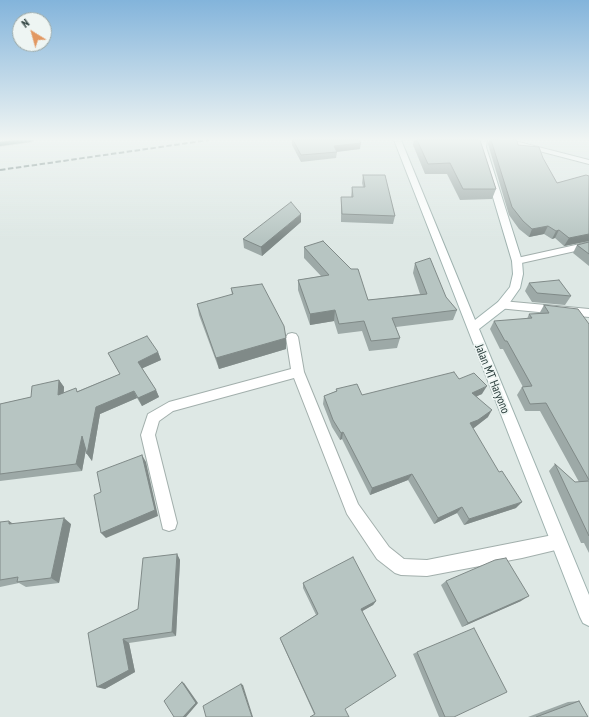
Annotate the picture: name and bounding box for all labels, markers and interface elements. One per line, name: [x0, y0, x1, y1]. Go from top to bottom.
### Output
north arrow: [12, 12, 52, 52]
text: N: [19, 16, 32, 31]
street label: Jalan MT Haryono: [472, 342, 512, 416]

